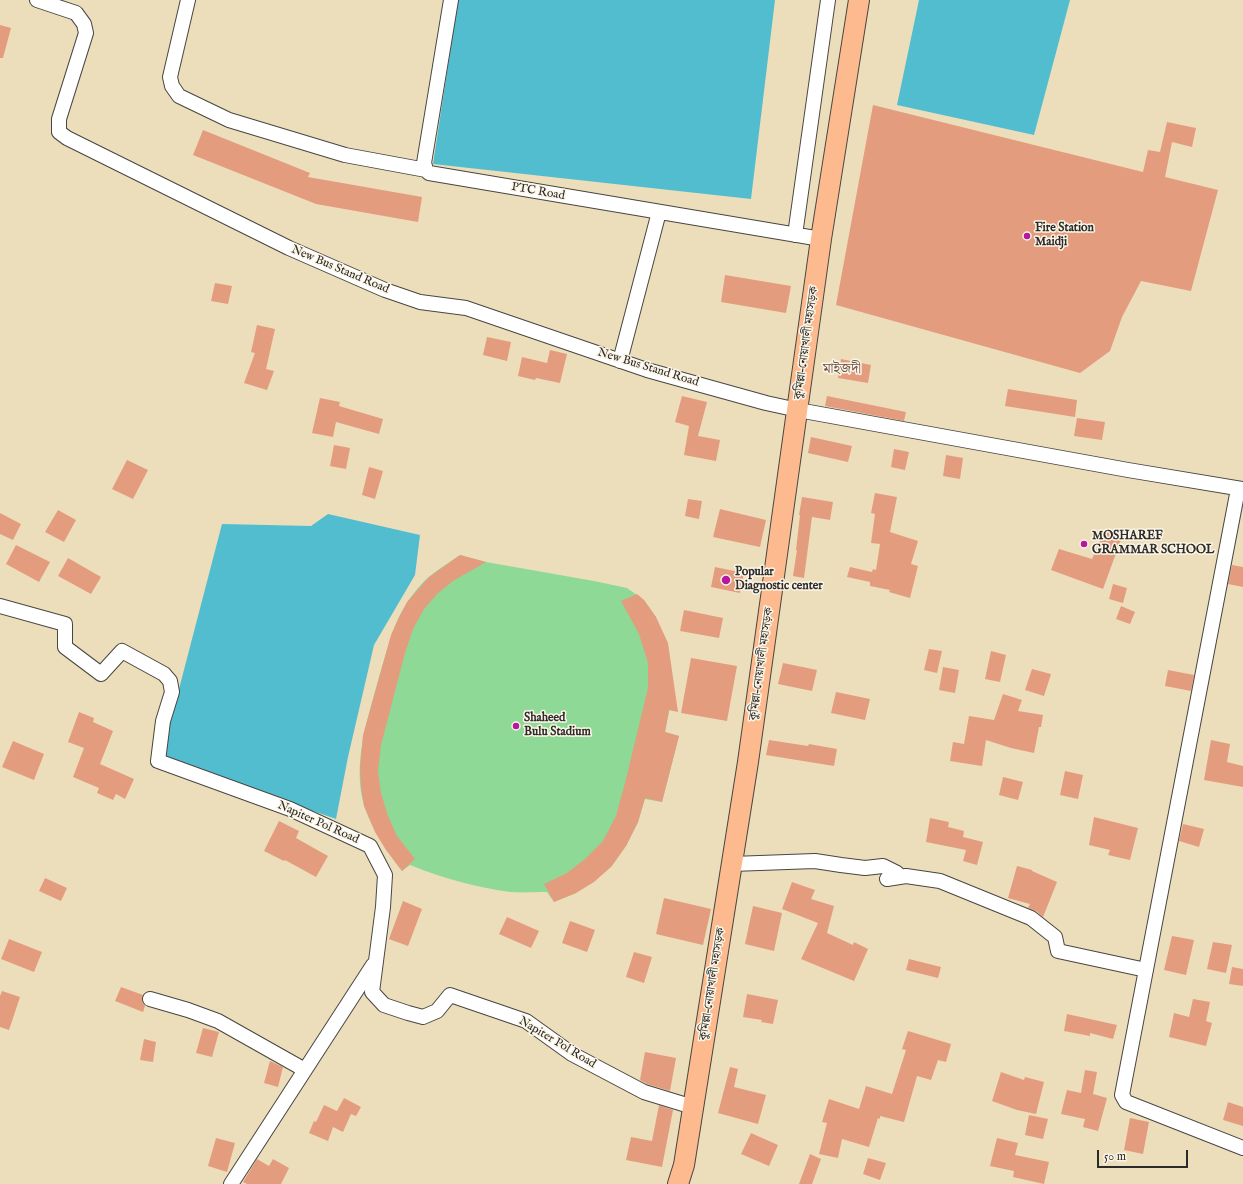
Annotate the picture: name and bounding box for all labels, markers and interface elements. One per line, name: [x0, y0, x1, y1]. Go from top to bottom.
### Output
street label: PTC Road: [510, 180, 566, 204]
place label: Fire Station Maidji: [1035, 222, 1094, 250]
marker: Fire Station Maidji: [1022, 231, 1032, 241]
street label: New Bus Stand Road: [289, 243, 391, 297]
street label: কুমিল্লা–নোয়াখালী মহাসড়ক: [792, 286, 822, 400]
street label: New Bus Stand Road: [596, 346, 700, 390]
district label: মাইজদী: [823, 362, 861, 378]
place label: MOSHAREF GRAMMAR SCHOOL: [1092, 530, 1214, 558]
marker: MOSHAREF GRAMMAR SCHOOL: [1079, 539, 1089, 549]
place label: Popular Diagnostic center: [735, 566, 823, 594]
marker: Popular Diagnostic center: [720, 574, 732, 586]
street label: কুমিল্লা–নোয়াখালী মহাসড়ক: [747, 607, 777, 721]
place label: Shaheed Bulu Stadium: [524, 712, 591, 740]
marker: Shaheed Bulu Stadium: [511, 721, 521, 731]
street label: Napiter Pol Road: [275, 799, 361, 847]
street label: কুমিল্লা–নোয়াখালী মহাসড়ক: [697, 927, 729, 1041]
street label: Napiter Pol Road: [516, 1014, 598, 1072]
scale bar: [1099, 1142, 1190, 1168]
text: 50 m: [1104, 1149, 1126, 1164]

